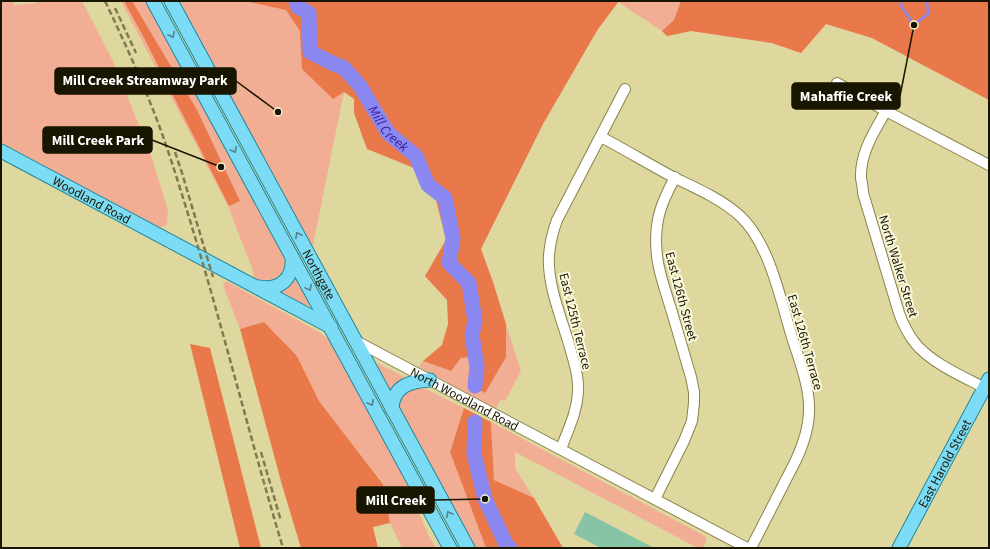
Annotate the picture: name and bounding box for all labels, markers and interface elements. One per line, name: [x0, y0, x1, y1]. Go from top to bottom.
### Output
one-way arrow: [167, 31, 174, 38]
callout: Mill Creek Streamway Park: [55, 68, 236, 94]
text: Mill Creek Streamway Park: [62, 71, 228, 91]
callout: Mahaffie Creek: [792, 83, 900, 109]
text: Mahaffie Creek: [800, 87, 892, 107]
water label: Mill Creek: [363, 102, 413, 157]
callout: Mill Creek Park: [43, 127, 152, 153]
text: Mill Creek Park: [52, 131, 145, 151]
one-way arrow: [229, 145, 236, 153]
street label: Woodland Road: [49, 172, 134, 229]
street label: North Walker Street: [874, 213, 922, 320]
one-way arrow: [296, 232, 303, 239]
street label: Northgate: [298, 246, 340, 303]
street label: East 126th Street: [660, 250, 702, 343]
street label: East 125th Terrace: [554, 271, 596, 371]
one-way arrow: [304, 284, 312, 292]
street label: East 126th Terrace: [783, 292, 827, 392]
street label: North Woodland Road: [407, 363, 522, 436]
one-way arrow: [366, 399, 374, 406]
street label: East Harold Street: [914, 416, 976, 511]
callout: Mill Creek: [357, 487, 434, 513]
text: Mill Creek: [365, 491, 427, 511]
one-way arrow: [447, 511, 454, 518]

